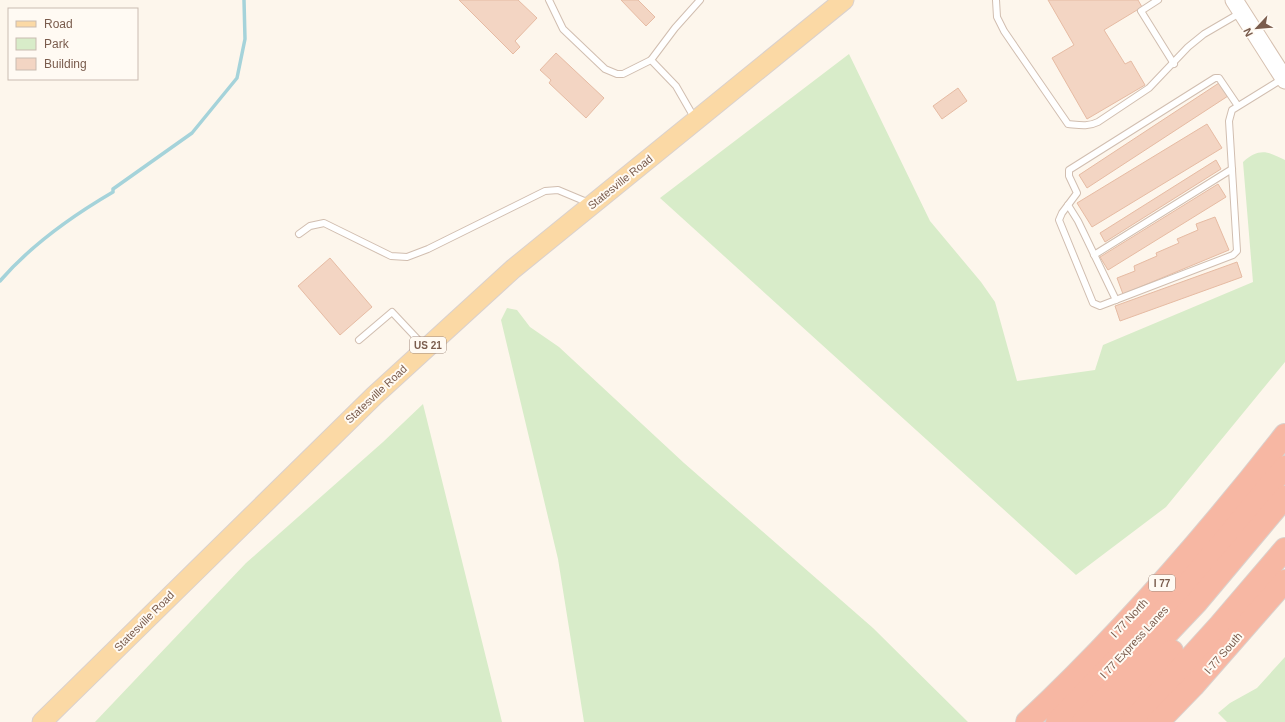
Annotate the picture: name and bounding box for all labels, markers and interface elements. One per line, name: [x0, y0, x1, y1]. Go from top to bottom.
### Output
legend: [8, 8, 138, 80]
north arrow: [1237, 8, 1277, 48]
text: Road: [44, 17, 73, 31]
text: N: [1241, 26, 1255, 39]
text: Park: [44, 37, 70, 51]
text: Building: [44, 57, 87, 71]
street label: Statesville Road: [585, 152, 655, 212]
road number: US 21: [410, 337, 446, 353]
street label: Statesville Road: [343, 363, 409, 425]
road number: I 77: [1149, 575, 1175, 591]
street label: Statesville Road: [112, 589, 176, 653]
street label: I 77 North: [1108, 596, 1150, 640]
street label: I 77 Express Lanes: [1097, 603, 1171, 681]
street label: I-77 South: [1202, 630, 1244, 676]

